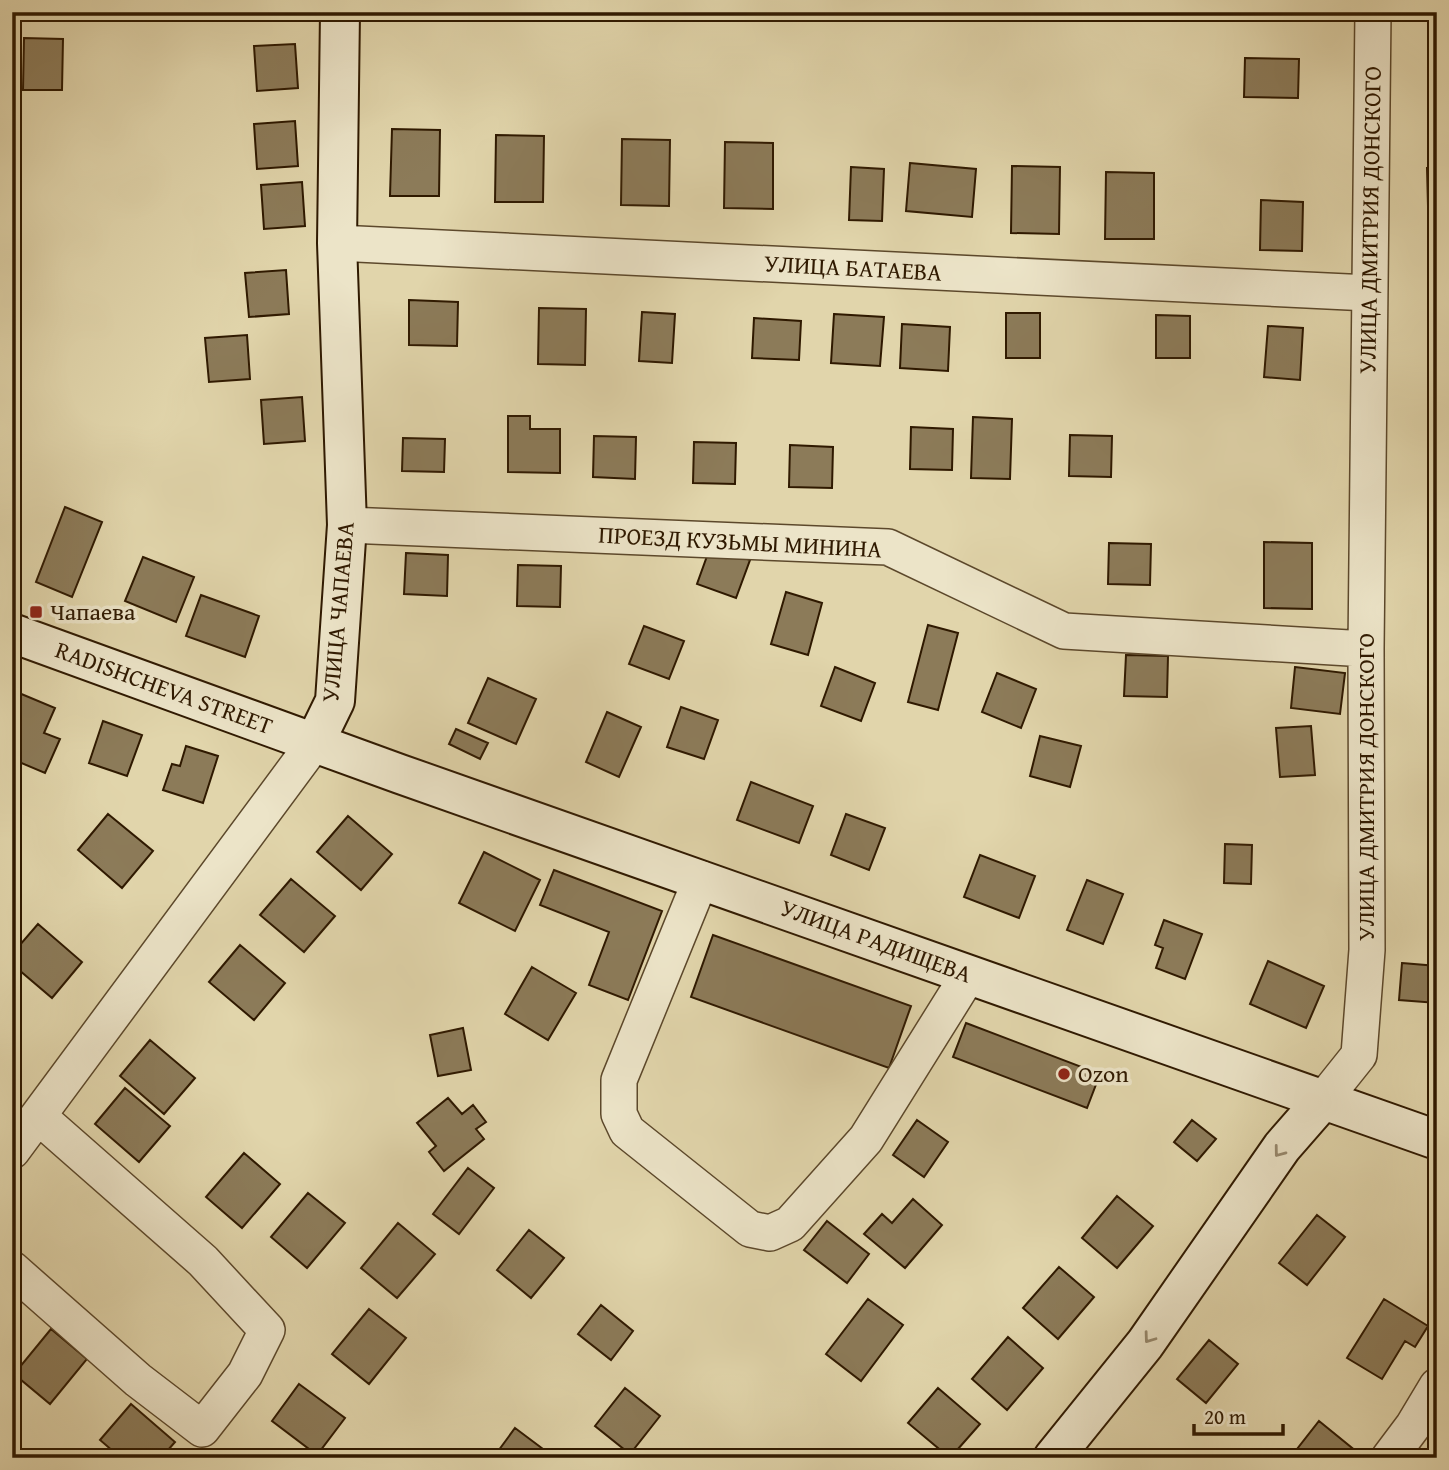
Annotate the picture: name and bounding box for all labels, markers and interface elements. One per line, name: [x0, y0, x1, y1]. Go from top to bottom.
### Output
street label: УЛИЦА ДМИТРИЯ ДОНСКОГО: [1349, 66, 1390, 374]
street label: УЛИЦА БАТАЕВА: [763, 245, 943, 290]
street label: ПРОЕЗД КУЗЬМЫ МИНИНА: [598, 517, 883, 566]
street label: УЛИЦА ЧАПАЕВА: [312, 520, 363, 704]
place label: Чапаева: [50, 594, 136, 629]
marker: Чапаева: [28, 604, 44, 620]
street label: RADISHCHEVA STREET: [51, 632, 278, 743]
street label: УЛИЦА ДМИТРИЯ ДОНСКОГО: [1348, 633, 1383, 941]
street label: УЛИЦА РАДИЩЕВА: [776, 890, 977, 991]
place label: Ozon: [1078, 1056, 1129, 1091]
marker: Ozon: [1056, 1066, 1072, 1082]
one-way arrow: [1275, 1144, 1287, 1156]
one-way arrow: [1144, 1330, 1157, 1343]
scale bar: [1194, 1393, 1283, 1437]
text: 20 m: [1204, 1401, 1246, 1432]

